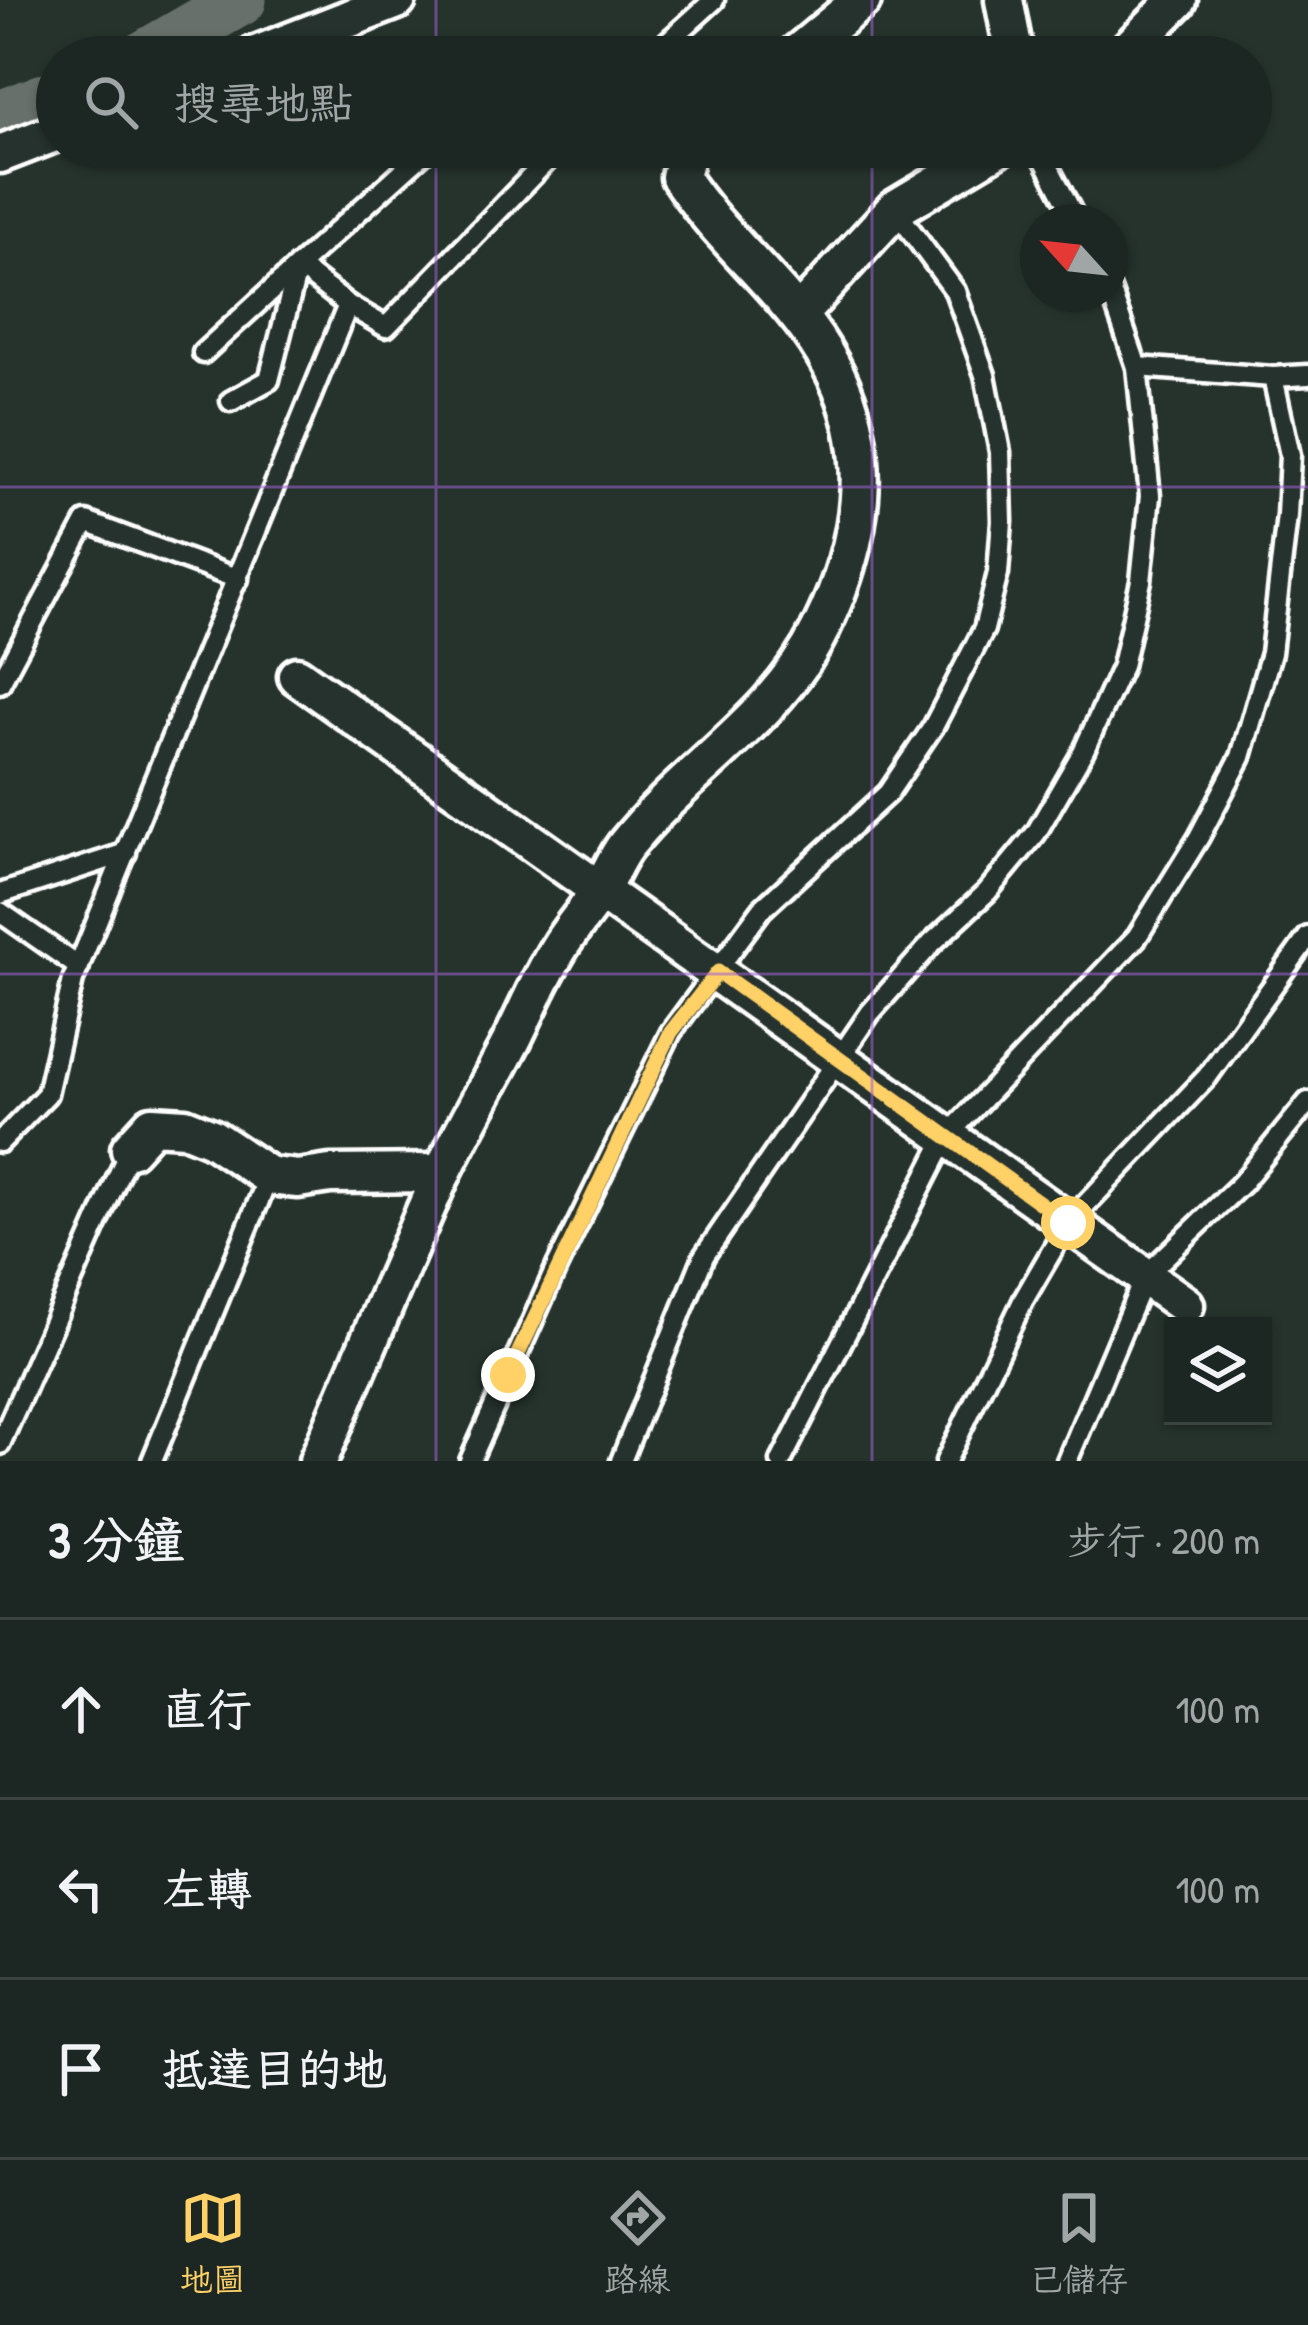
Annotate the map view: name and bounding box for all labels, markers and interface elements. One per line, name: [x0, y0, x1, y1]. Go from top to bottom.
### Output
search box: [36, 36, 1272, 168]
icon: search: [78, 69, 144, 135]
text: 搜尋地點: [174, 72, 354, 133]
north arrow: [1020, 204, 1128, 312]
route start: [1041, 1196, 1095, 1250]
map controls: [1164, 1317, 1272, 1425]
button: layers: [1164, 1317, 1272, 1425]
route end: [481, 1348, 535, 1402]
text: 3 分鐘: [48, 1505, 185, 1574]
text: 步行 · 200 m: [1068, 1513, 1260, 1566]
icon: ahead: [48, 1676, 114, 1742]
text: 直行: [162, 1678, 252, 1739]
text: 100 m: [1175, 1682, 1260, 1735]
icon: left: [48, 1856, 114, 1922]
text: 左轉: [162, 1858, 252, 1919]
text: 100 m: [1175, 1862, 1260, 1915]
icon: arrive: [48, 2036, 114, 2102]
text: 抵達目的地: [162, 2038, 387, 2099]
tab: 地圖: [180, 2185, 246, 2301]
tab: 路線: [605, 2185, 671, 2301]
tab: 已儲存: [1030, 2185, 1129, 2301]

